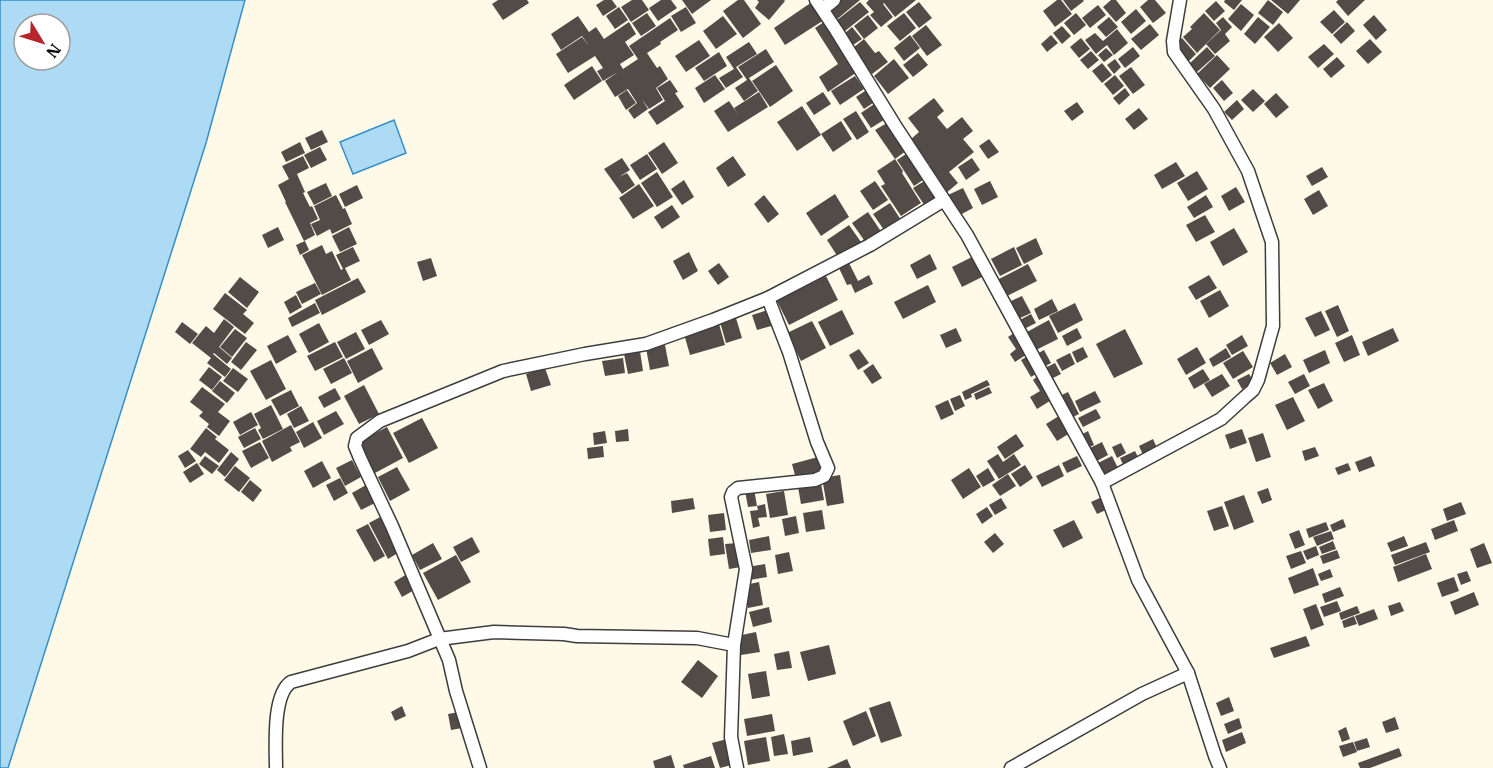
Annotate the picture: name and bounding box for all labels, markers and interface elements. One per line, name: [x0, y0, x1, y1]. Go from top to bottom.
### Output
north arrow: [12, 12, 72, 72]
text: N: [42, 40, 66, 62]

